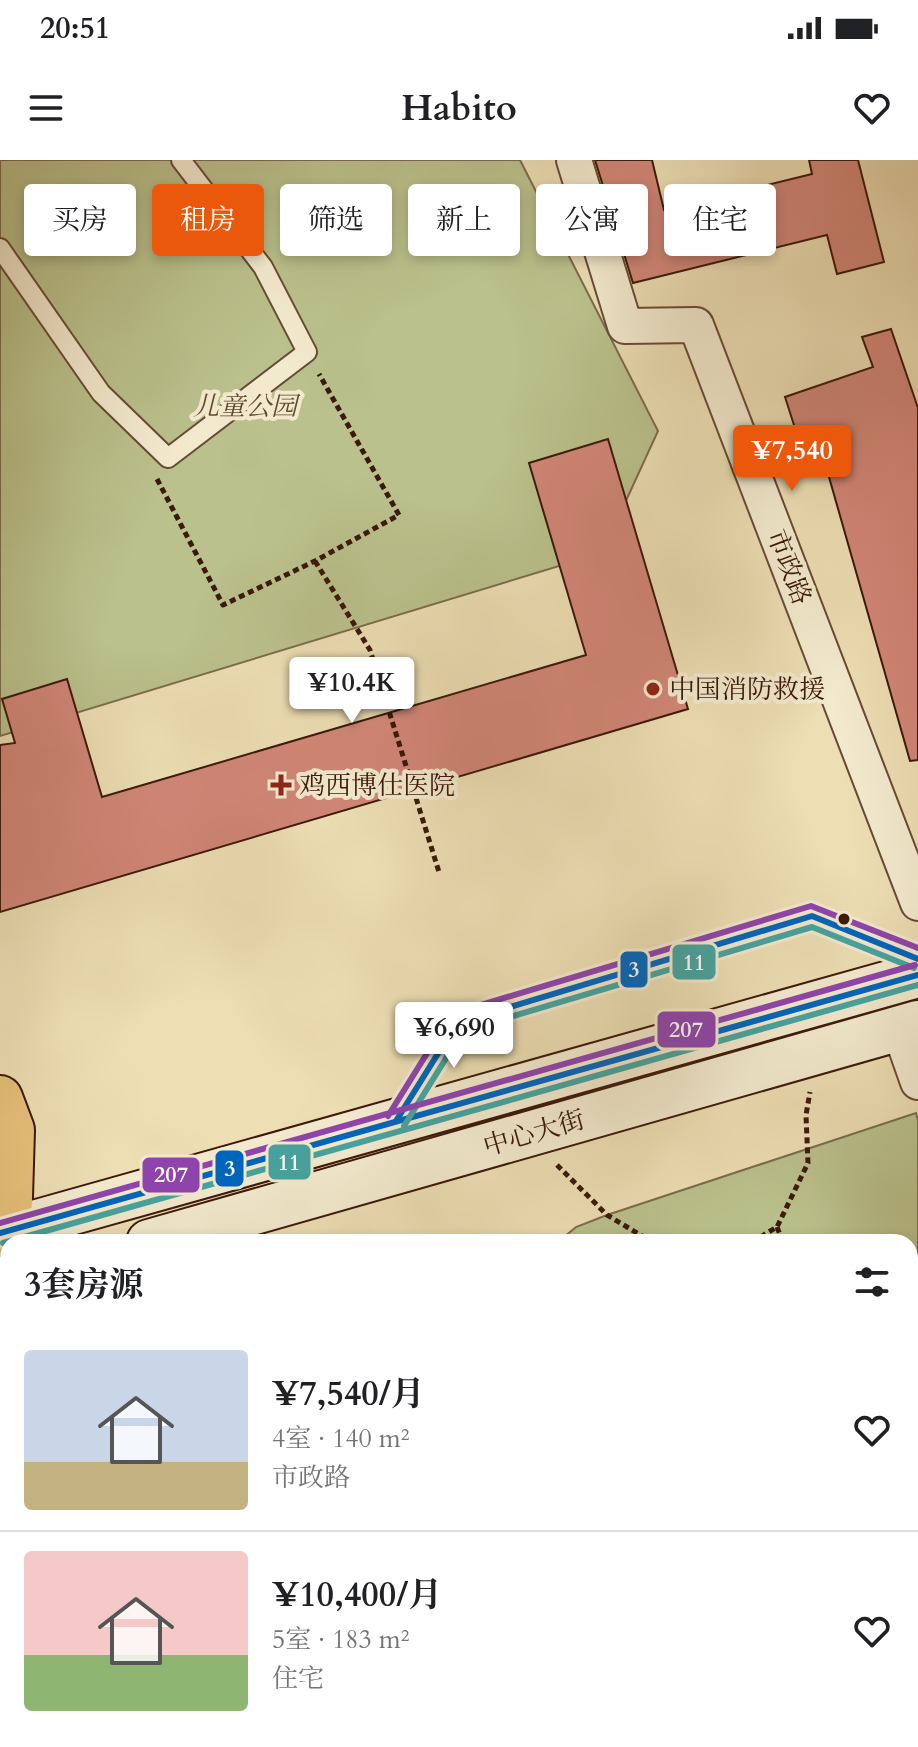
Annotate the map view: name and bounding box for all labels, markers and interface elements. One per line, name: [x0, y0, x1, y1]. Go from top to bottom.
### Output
text: 20:51: [40, 8, 110, 49]
text: Habito: [401, 84, 517, 133]
icon: menu: [24, 86, 68, 130]
icon: heart: [850, 86, 894, 130]
chip: 买房: [24, 184, 136, 256]
chip: 租房: [152, 184, 264, 256]
chip: 筛选: [280, 184, 392, 256]
chip: 新上: [408, 184, 520, 256]
chip: 公寓: [536, 184, 648, 256]
chip: 住宅: [664, 184, 776, 256]
park label: 儿童公园: [193, 389, 301, 424]
pin: ¥7,540: [727, 425, 857, 493]
text: ¥7,540: [751, 433, 833, 468]
street label: 市政路: [759, 524, 819, 610]
pin: ¥10.4K: [287, 657, 417, 725]
text: ¥10.4K: [307, 665, 397, 700]
place label: 中国消防救援: [669, 672, 825, 707]
marker: 中国消防救援: [644, 680, 662, 698]
place label: 鸡西博仕医院: [299, 768, 455, 803]
marker: 鸡西博仕医院: [270, 774, 292, 796]
unlabelled marker: [836, 911, 852, 927]
line badge: 11: [671, 943, 717, 981]
text: 11: [683, 948, 705, 978]
line badge: 3: [619, 950, 649, 989]
text: 3: [628, 955, 640, 985]
pin: ¥6,690: [389, 1002, 519, 1070]
text: ¥6,690: [413, 1010, 495, 1045]
line badge: 207: [656, 1010, 717, 1049]
text: 207: [669, 1015, 703, 1045]
street label: 中心大街: [479, 1102, 589, 1164]
line badge: 11: [267, 1143, 312, 1181]
text: 11: [278, 1148, 300, 1178]
line badge: 3: [214, 1149, 245, 1188]
text: 3: [224, 1154, 236, 1184]
line badge: 207: [141, 1156, 201, 1194]
text: 207: [154, 1160, 188, 1190]
icon: filters: [850, 1260, 894, 1304]
text: 3套房源: [24, 1262, 143, 1308]
text: ¥7,540/月: [272, 1371, 425, 1417]
icon: home: [88, 1382, 184, 1478]
icon: heart: [850, 1408, 894, 1452]
text: 4室 · 140 m²: [272, 1421, 410, 1456]
text: 市政路: [272, 1460, 350, 1495]
text: ¥10,400/月: [272, 1572, 442, 1618]
icon: home: [88, 1583, 184, 1679]
icon: heart: [850, 1609, 894, 1653]
text: 5室 · 183 m²: [272, 1622, 410, 1657]
text: 住宅: [272, 1661, 324, 1696]

